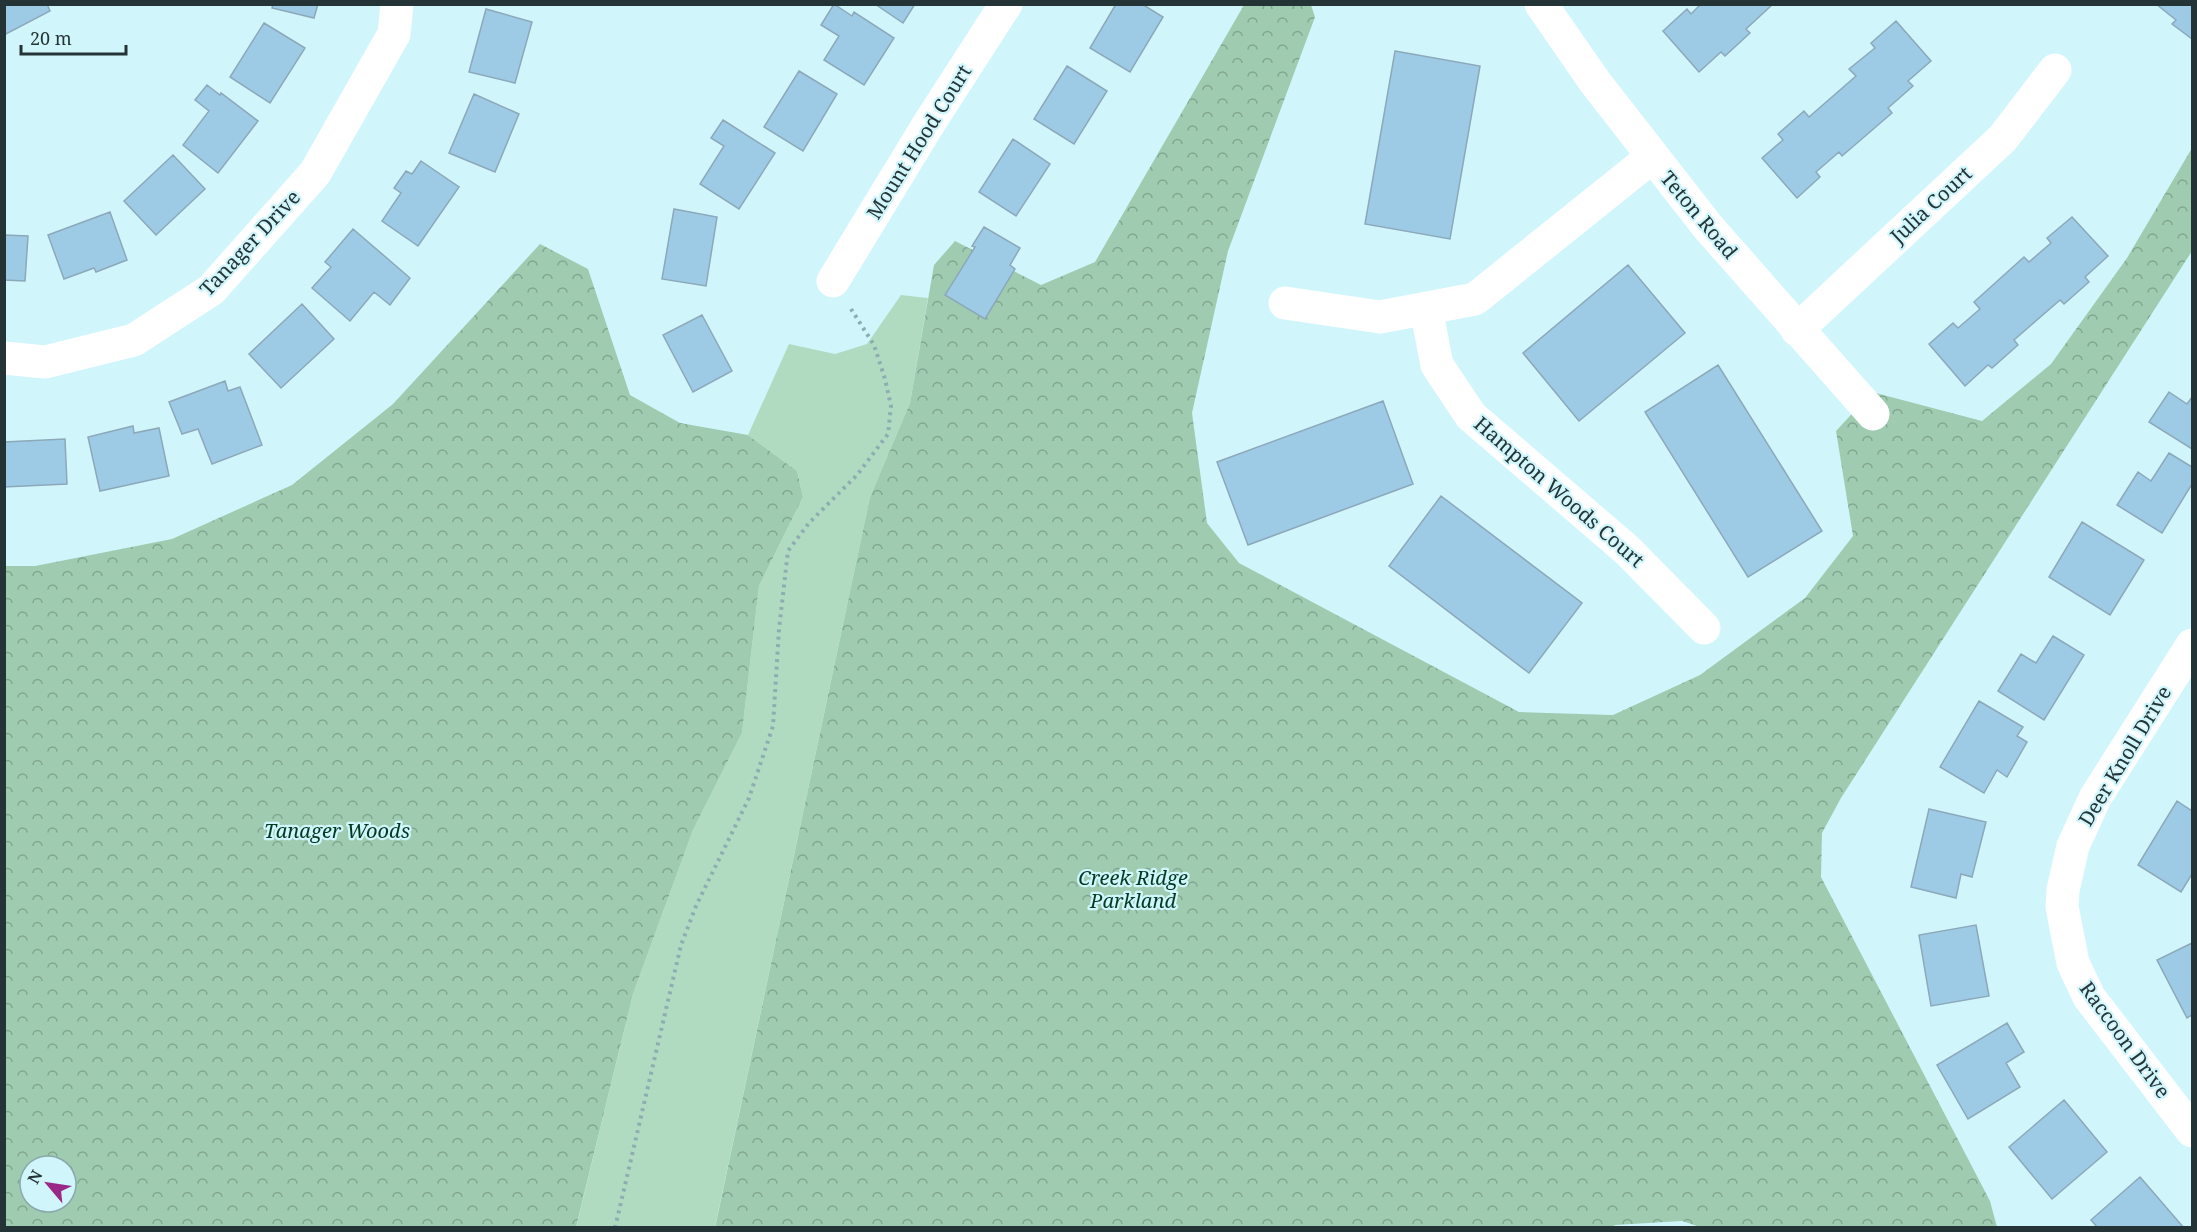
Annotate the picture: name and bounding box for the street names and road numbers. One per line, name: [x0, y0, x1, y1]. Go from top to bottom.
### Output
street label: Mount Hood Court: [860, 59, 977, 224]
street label: Julia Court: [1883, 160, 1977, 250]
street label: Teton Road: [1655, 165, 1744, 264]
street label: Tanager Drive: [193, 184, 306, 302]
street label: Hampton Woods Court: [1468, 410, 1650, 573]
street label: Deer Knoll Drive: [2072, 681, 2177, 831]
street label: Raccoon Drive: [2074, 976, 2177, 1103]

